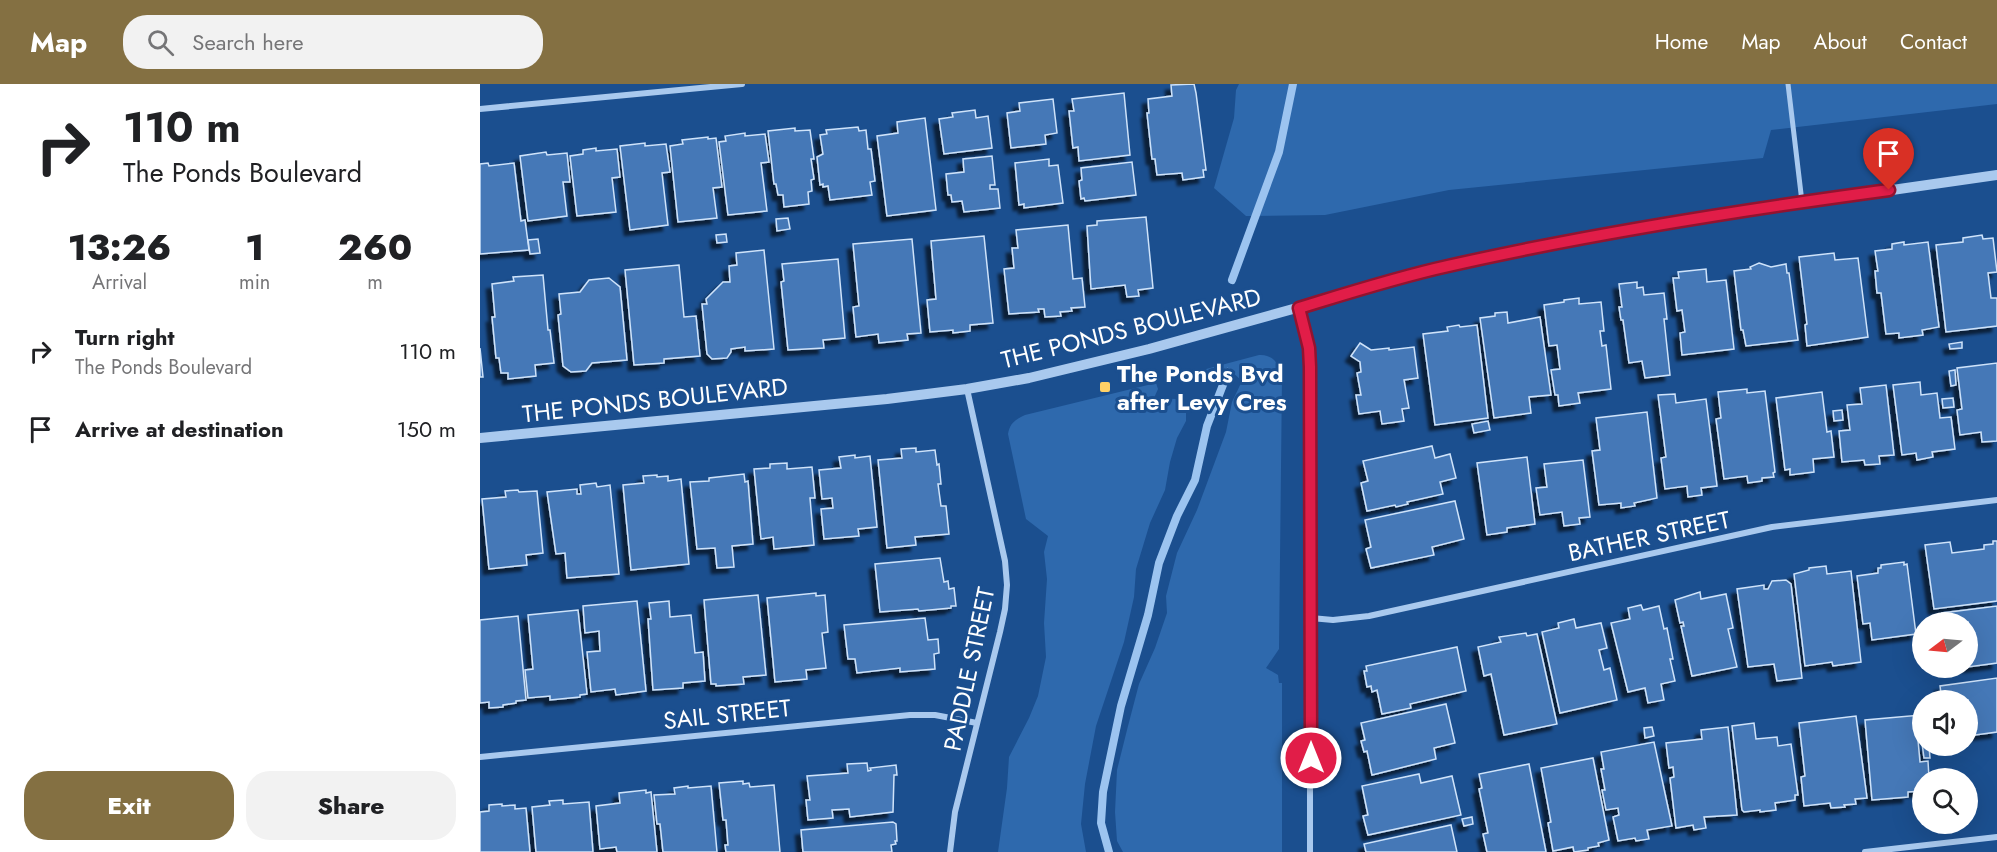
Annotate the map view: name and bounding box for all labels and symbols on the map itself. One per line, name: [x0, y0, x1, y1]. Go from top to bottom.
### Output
pin: [1863, 128, 1914, 190]
street label: THE PONDS BOULEVARD: [997, 279, 1265, 377]
place label: The Ponds Bvd after Levy Cres: [1117, 356, 1287, 419]
street label: THE PONDS BOULEVARD: [521, 369, 789, 431]
marker: The Ponds Bvd after Levy Cres: [1098, 380, 1112, 394]
street label: BATHER STREET: [1565, 502, 1733, 570]
street label: PADDLE STREET: [935, 584, 1003, 754]
north arrow: [1912, 612, 1978, 678]
street label: SAIL STREET: [661, 690, 793, 738]
position arrow: [1279, 726, 1343, 790]

